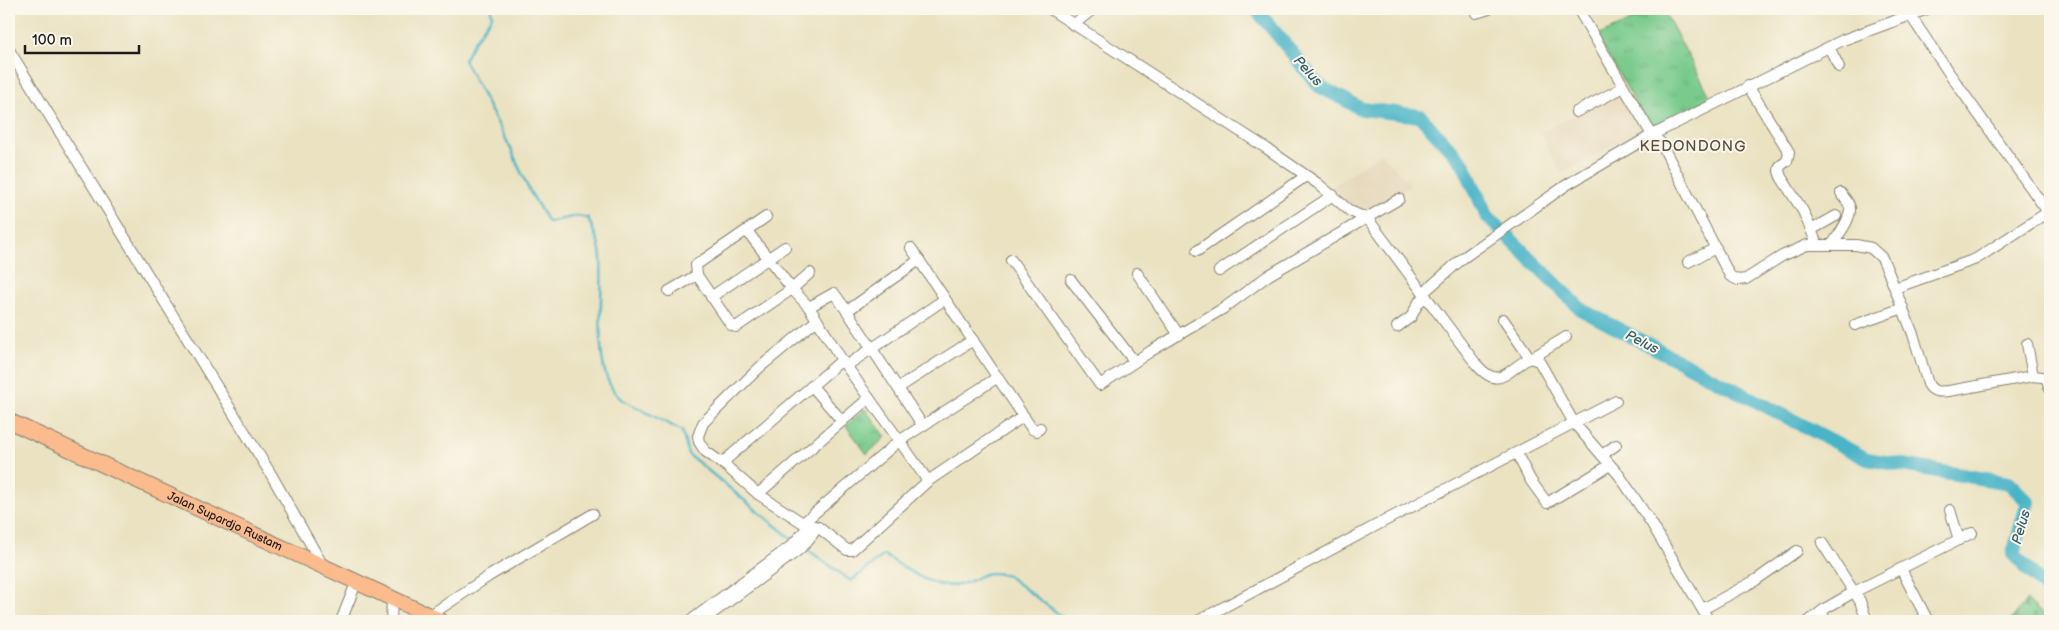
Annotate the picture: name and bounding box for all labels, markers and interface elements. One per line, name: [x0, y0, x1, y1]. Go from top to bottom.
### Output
scale bar: [25, 22, 139, 54]
text: 100 m: [32, 31, 72, 50]
water label: Pelus: [1290, 52, 1326, 90]
district label: KEDONDONG: [1640, 137, 1746, 156]
water label: Pelus: [1623, 327, 1661, 358]
street label: Jalan Supardjo Rustam: [165, 488, 285, 554]
water label: Pelus: [2008, 508, 2034, 546]

